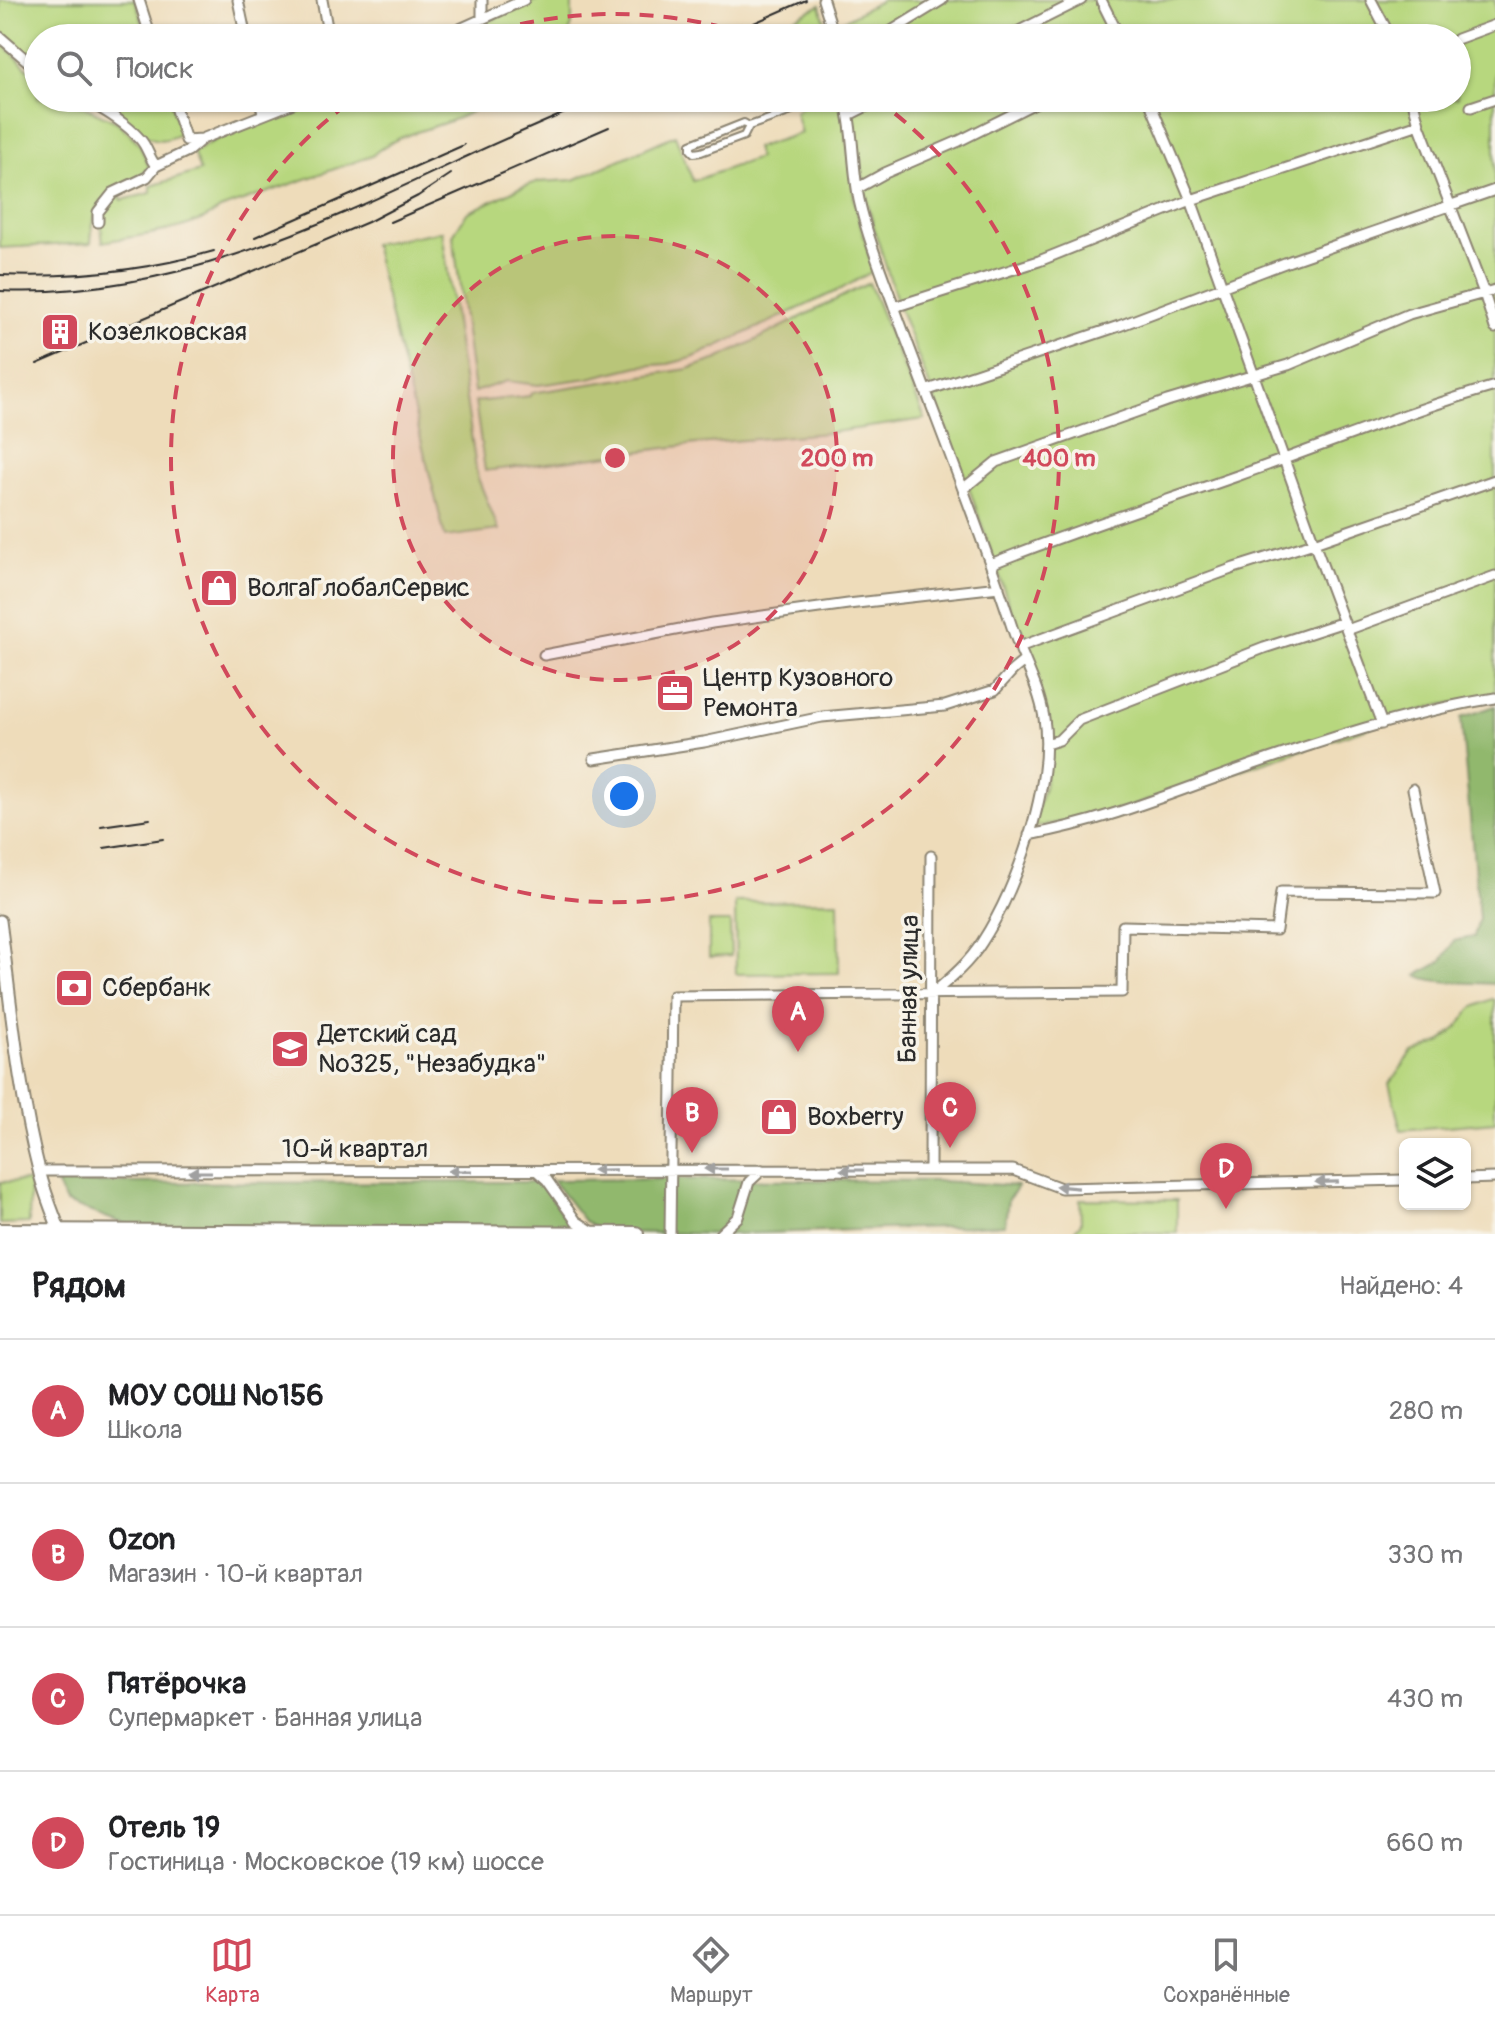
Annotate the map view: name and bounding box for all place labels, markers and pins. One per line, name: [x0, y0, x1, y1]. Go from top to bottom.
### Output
building icon: Козелковская: [39, 311, 81, 353]
place label: Козелковская: [88, 316, 247, 348]
centre of rings: [601, 444, 629, 472]
shop icon: ВолгаГлобалСервис: [198, 567, 240, 609]
place label: ВолгаГлобалСервис: [247, 572, 470, 604]
place label: Центр Кузовного Ремонта: [703, 662, 893, 724]
office icon: Центр Кузовного Ремонта: [654, 672, 696, 714]
bank icon: Сбербанк: [53, 967, 95, 1009]
place label: Сбербанк: [102, 972, 211, 1004]
pin: A: [772, 986, 824, 1052]
place label: Детский сад №325, "Незабудка": [317, 1018, 546, 1080]
school or university icon: Детский сад №325, "Незабудка": [269, 1028, 311, 1070]
pin: C: [924, 1082, 976, 1148]
pin: B: [666, 1087, 718, 1153]
shop icon: Boxberry: [758, 1096, 800, 1138]
place label: Boxberry: [807, 1101, 904, 1133]
pin: D: [1200, 1143, 1252, 1209]

